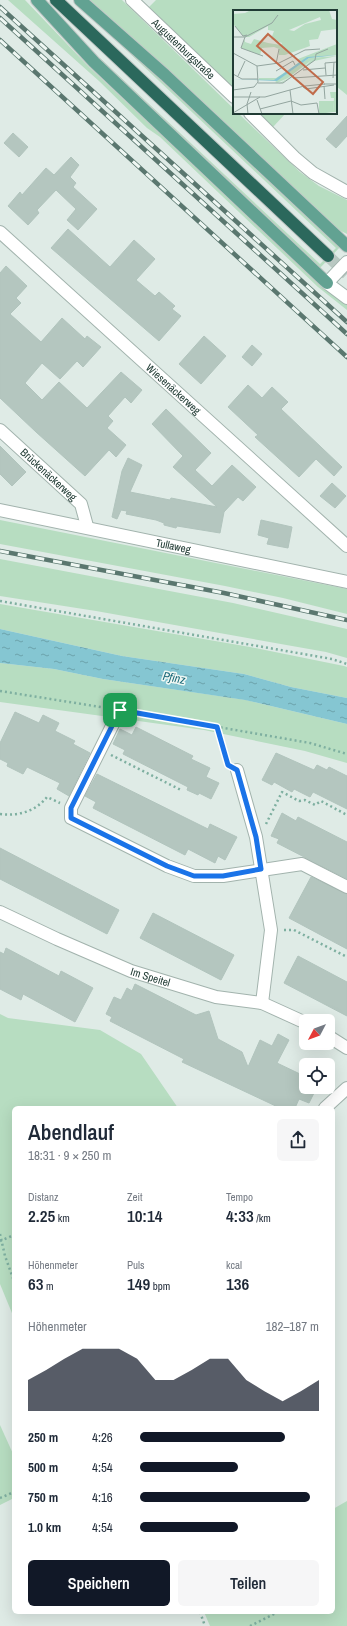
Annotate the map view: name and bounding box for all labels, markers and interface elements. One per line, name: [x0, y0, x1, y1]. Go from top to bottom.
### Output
inset map: [233, 10, 337, 114]
street label: Augustenburgstraße: [148, 15, 218, 82]
street label: Wiesenäckerweg: [143, 361, 204, 417]
street label: Brückenäckerweg: [17, 445, 80, 504]
street label: Tullaweg: [155, 536, 192, 556]
water label: Pfinz: [161, 668, 187, 688]
pin: [103, 693, 137, 727]
icon: arrive: [109, 699, 131, 721]
street label: Im Speitel: [129, 964, 172, 990]
north arrow: [299, 1014, 335, 1050]
map controls: [299, 1014, 335, 1094]
button: locate: [299, 1058, 335, 1094]
text: Abendlauf: [28, 1117, 114, 1147]
button: share: [277, 1119, 319, 1161]
text: 18:31 · 9 × 250 m: [28, 1147, 111, 1164]
text: Distanz: [28, 1190, 59, 1204]
text: Zeit: [127, 1190, 143, 1204]
text: Tempo: [226, 1190, 253, 1204]
text: 2.25: [28, 1204, 55, 1227]
text: 10:14: [127, 1204, 162, 1227]
text: 4:33: [226, 1204, 254, 1227]
text: km: [55, 1211, 70, 1225]
text: /km: [254, 1211, 271, 1225]
text: Höhenmeter: [28, 1258, 78, 1272]
text: Puls: [127, 1258, 145, 1272]
text: kcal: [226, 1258, 242, 1272]
text: 63: [28, 1272, 44, 1295]
text: 149: [127, 1272, 150, 1295]
text: 136: [226, 1272, 249, 1295]
text: m: [44, 1279, 54, 1293]
text: bpm: [150, 1279, 170, 1293]
text: Höhenmeter: [28, 1318, 87, 1335]
text: 182–187 m: [266, 1318, 319, 1335]
text: 250 m: [28, 1429, 58, 1446]
text: 4:26: [92, 1429, 113, 1446]
text: 500 m: [28, 1459, 58, 1476]
text: 4:54: [92, 1459, 113, 1476]
text: 750 m: [28, 1489, 58, 1506]
text: 4:16: [92, 1489, 113, 1506]
text: 1.0 km: [28, 1519, 61, 1536]
text: 4:54: [92, 1519, 113, 1536]
button: Speichern: [28, 1560, 170, 1606]
button: Teilen: [178, 1560, 319, 1606]

